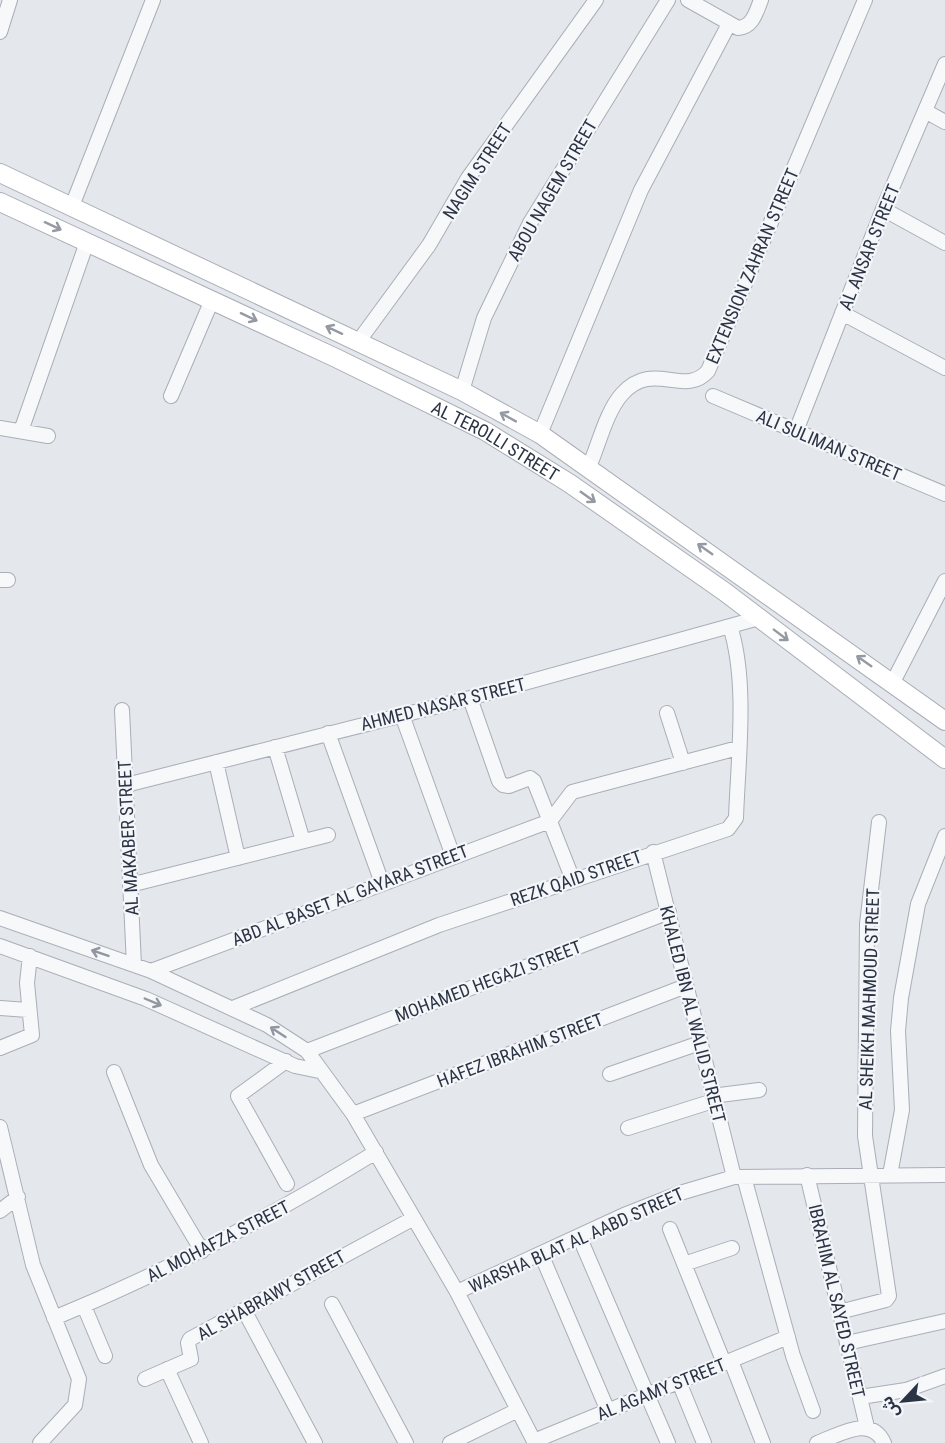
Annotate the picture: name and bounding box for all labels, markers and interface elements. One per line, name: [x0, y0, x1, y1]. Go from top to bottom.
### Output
street label: ABOU NAGEM STREET: [503, 116, 601, 264]
street label: NAGIM STREET: [438, 119, 516, 223]
street label: EXTENSION ZAHRAN STREET: [701, 165, 803, 367]
street label: AL ANSAR STREET: [834, 181, 904, 313]
one-way arrow: [44, 221, 62, 233]
one-way arrow: [240, 312, 258, 323]
one-way arrow: [325, 324, 343, 336]
street label: AL TEROLLI STREET: [428, 396, 563, 485]
street label: ALI SULIMAN STREET: [753, 405, 905, 485]
one-way arrow: [500, 411, 517, 423]
one-way arrow: [579, 491, 595, 503]
one-way arrow: [697, 543, 713, 555]
one-way arrow: [772, 628, 788, 641]
one-way arrow: [856, 655, 872, 668]
street label: AHMED NASAR STREET: [358, 673, 528, 735]
street label: AL MAKABER STREET: [113, 760, 143, 916]
street label: ABD AL BASET AL GAYARA STREET: [229, 840, 471, 950]
street label: REZK QAID STREET: [507, 846, 645, 910]
street label: AL SHEIKH MAHMOUD STREET: [855, 888, 883, 1110]
street label: KHALED IBN AL WALID STREET: [656, 903, 730, 1125]
street label: MOHAMED HEGAZI STREET: [392, 936, 584, 1026]
one-way arrow: [91, 947, 110, 958]
one-way arrow: [144, 997, 162, 1008]
street label: HAFEZ IBRAHIM STREET: [434, 1009, 606, 1091]
one-way arrow: [270, 1026, 287, 1038]
street label: WARSHA BLAT AL AABD STREET: [465, 1183, 687, 1297]
street label: AL MOHAFZA STREET: [143, 1196, 293, 1286]
street label: IBRAHIM AL SAYED STREET: [804, 1202, 870, 1400]
street label: AL SHABRAWY STREET: [193, 1246, 349, 1344]
street label: AL AGAMY STREET: [594, 1354, 728, 1424]
north arrow: [873, 1371, 933, 1431]
text: ش: [877, 1393, 903, 1421]

